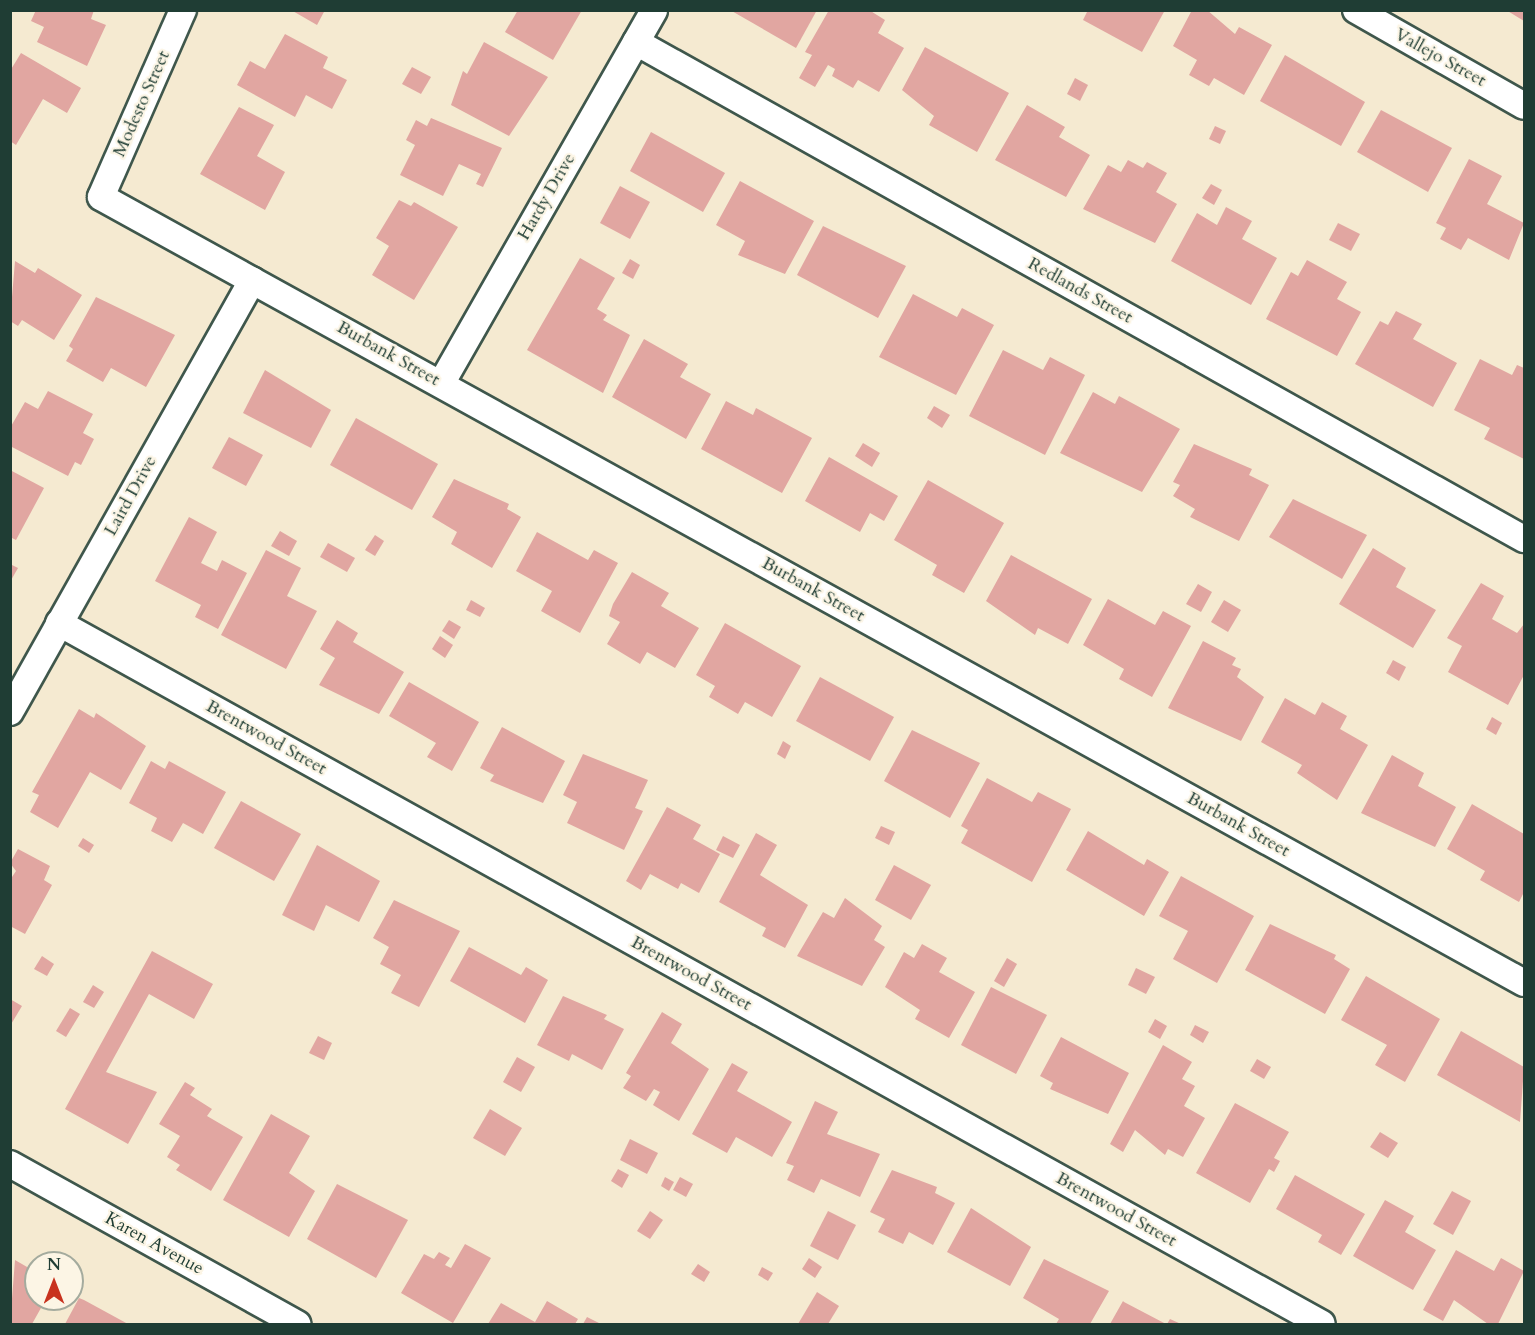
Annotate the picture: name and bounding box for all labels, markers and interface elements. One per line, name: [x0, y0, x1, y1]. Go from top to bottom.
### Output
street label: Vallejo Street: [1390, 24, 1490, 92]
street label: Modesto Street: [109, 48, 175, 160]
street label: Hardy Drive: [513, 150, 581, 244]
street label: Redlands Street: [1024, 253, 1136, 329]
street label: Burbank Street: [333, 317, 443, 391]
street label: Laird Drive: [100, 452, 162, 540]
street label: Burbank Street: [758, 553, 868, 627]
street label: Brentwood Street: [202, 696, 330, 780]
street label: Burbank Street: [1183, 788, 1293, 862]
street label: Brentwood Street: [627, 932, 755, 1016]
street label: Brentwood Street: [1052, 1168, 1180, 1252]
street label: Karen Avenue: [101, 1208, 207, 1280]
north arrow: [24, 1251, 84, 1311]
text: N: [47, 1254, 61, 1276]

